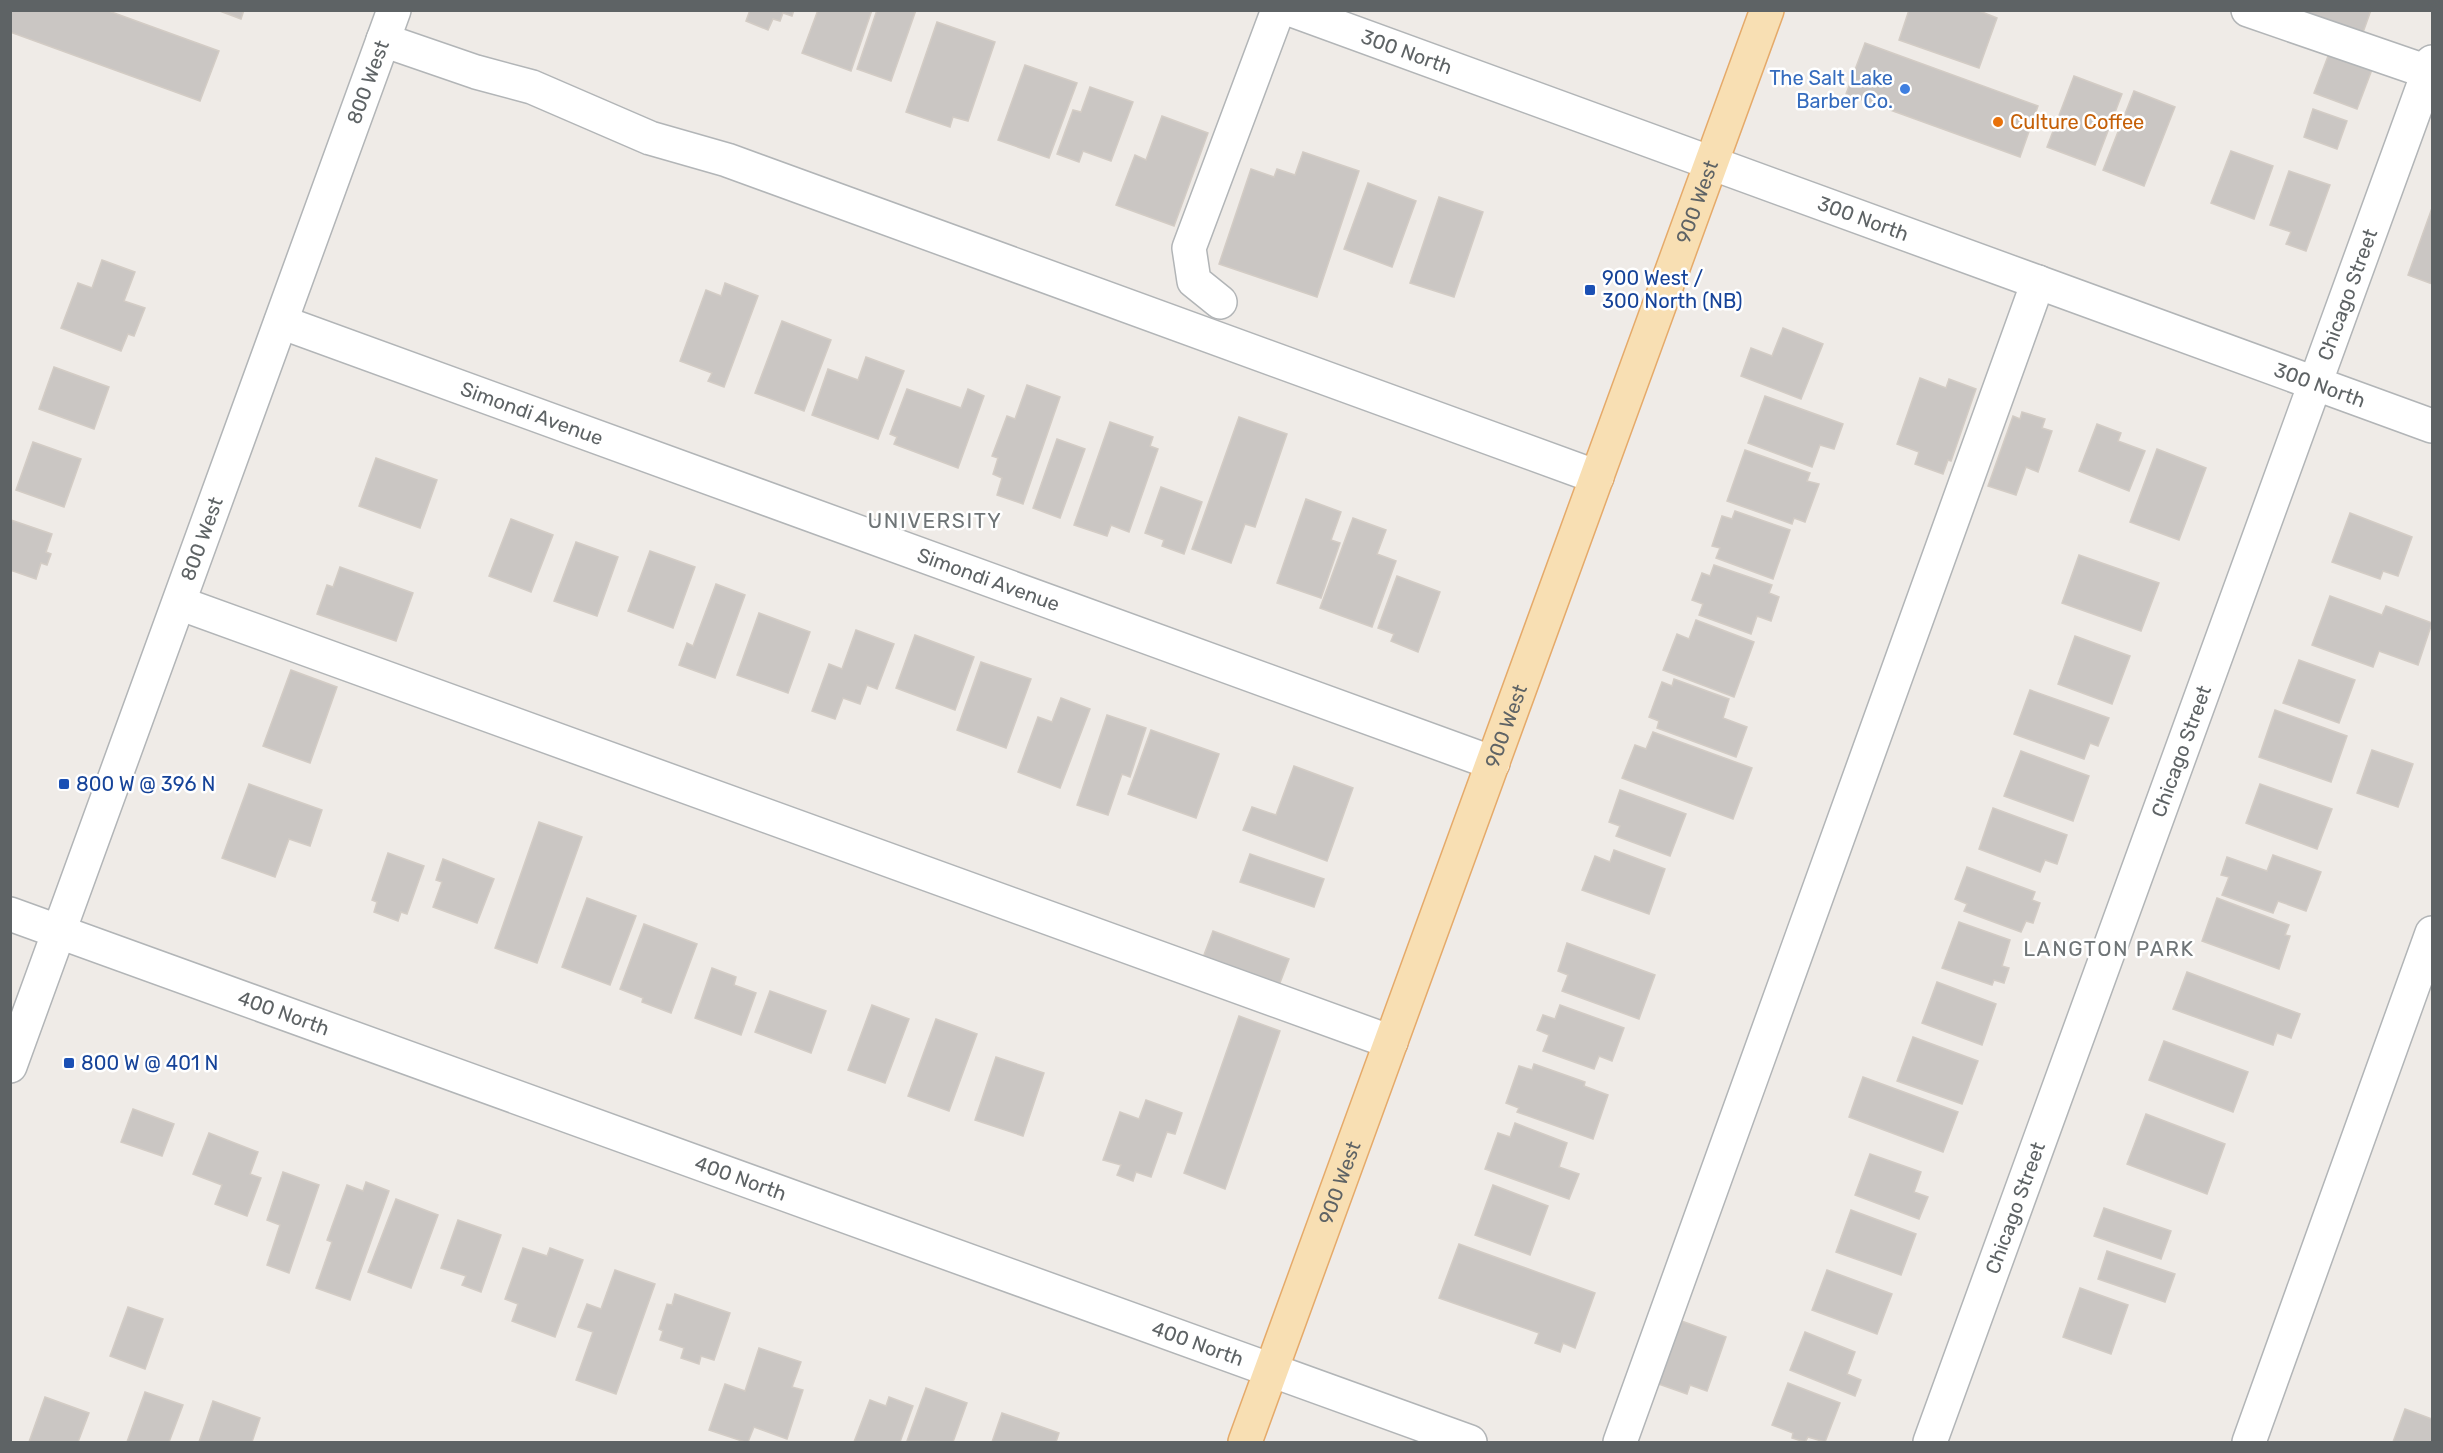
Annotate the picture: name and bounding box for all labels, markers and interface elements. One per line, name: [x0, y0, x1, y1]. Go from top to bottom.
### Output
street label: 300 North: [1358, 24, 1456, 79]
street label: 800 West: [342, 37, 394, 127]
place label: The Salt Lake Barber Co.: [1769, 66, 1893, 113]
marker: The Salt Lake Barber Co.: [1898, 82, 1912, 96]
place label: Culture Coffee: [2010, 110, 2144, 134]
marker: Culture Coffee: [1991, 115, 2005, 129]
street label: 900 West: [1671, 157, 1723, 247]
street label: 300 North: [1814, 191, 1912, 246]
street label: Chicago Street: [2312, 225, 2382, 364]
place label: 900 West / 300 North (NB): [1602, 266, 1742, 313]
marker: 900 West / 300 North (NB): [1583, 283, 1597, 297]
street label: 300 North: [2271, 357, 2369, 413]
street label: Simondi Avenue: [457, 376, 606, 450]
street label: 800 West: [175, 493, 228, 584]
district label: UNIVERSITY: [868, 508, 1002, 533]
street label: Simondi Avenue: [914, 543, 1063, 616]
street label: 900 West: [1480, 681, 1532, 771]
street label: Chicago Street: [2146, 682, 2216, 821]
place label: 800 W @ 396 N: [76, 772, 215, 796]
marker: 800 W @ 396 N: [57, 777, 71, 791]
district label: LANGTON PARK: [2023, 936, 2195, 961]
street label: 400 North: [235, 985, 333, 1041]
place label: 800 W @ 401 N: [81, 1051, 218, 1075]
marker: 800 W @ 401 N: [62, 1056, 76, 1070]
street label: 900 West: [1313, 1138, 1366, 1228]
street label: Chicago Street: [1980, 1139, 2050, 1277]
street label: 400 North: [692, 1151, 790, 1206]
street label: 400 North: [1149, 1316, 1247, 1371]

